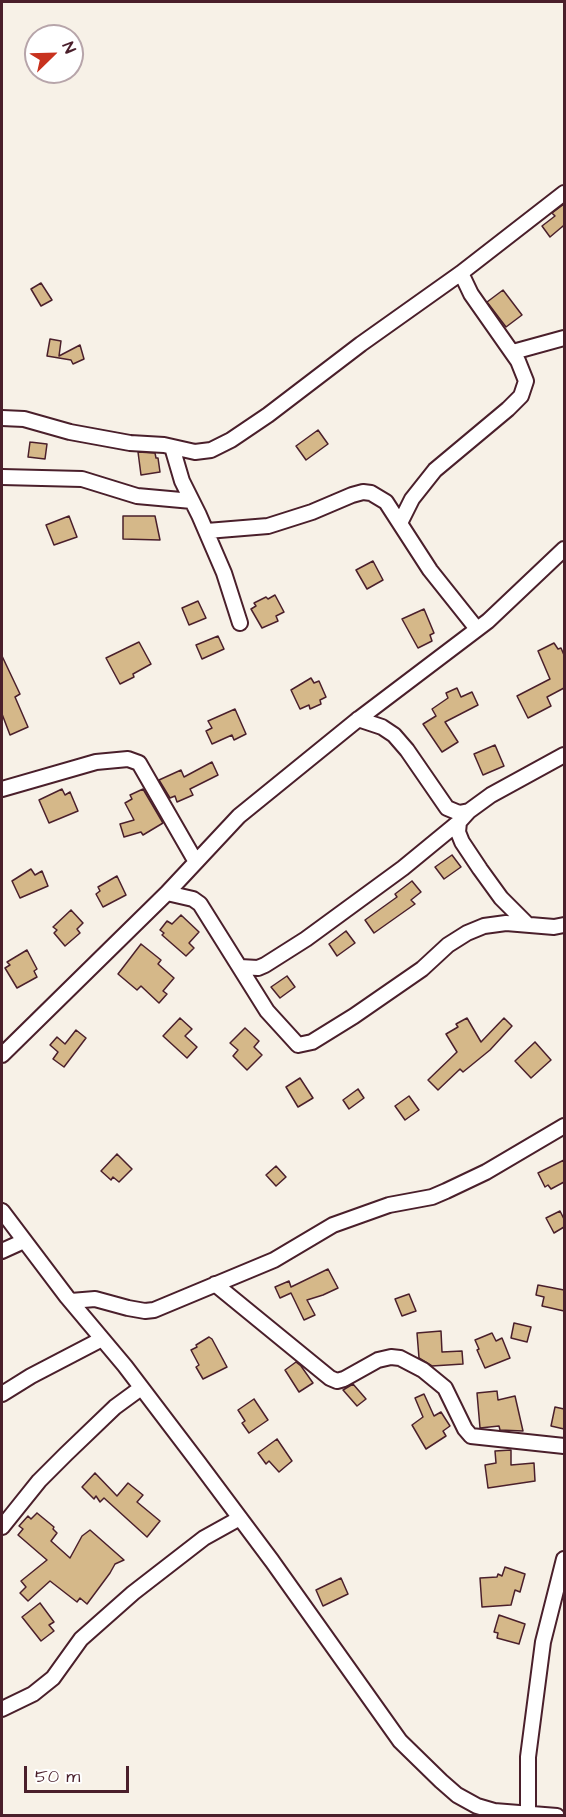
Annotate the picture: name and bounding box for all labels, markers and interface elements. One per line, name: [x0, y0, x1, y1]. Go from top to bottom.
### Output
north arrow: [24, 24, 84, 84]
text: N: [57, 39, 81, 57]
scale bar: [27, 1754, 132, 1792]
text: 50 m: [35, 1764, 80, 1789]

